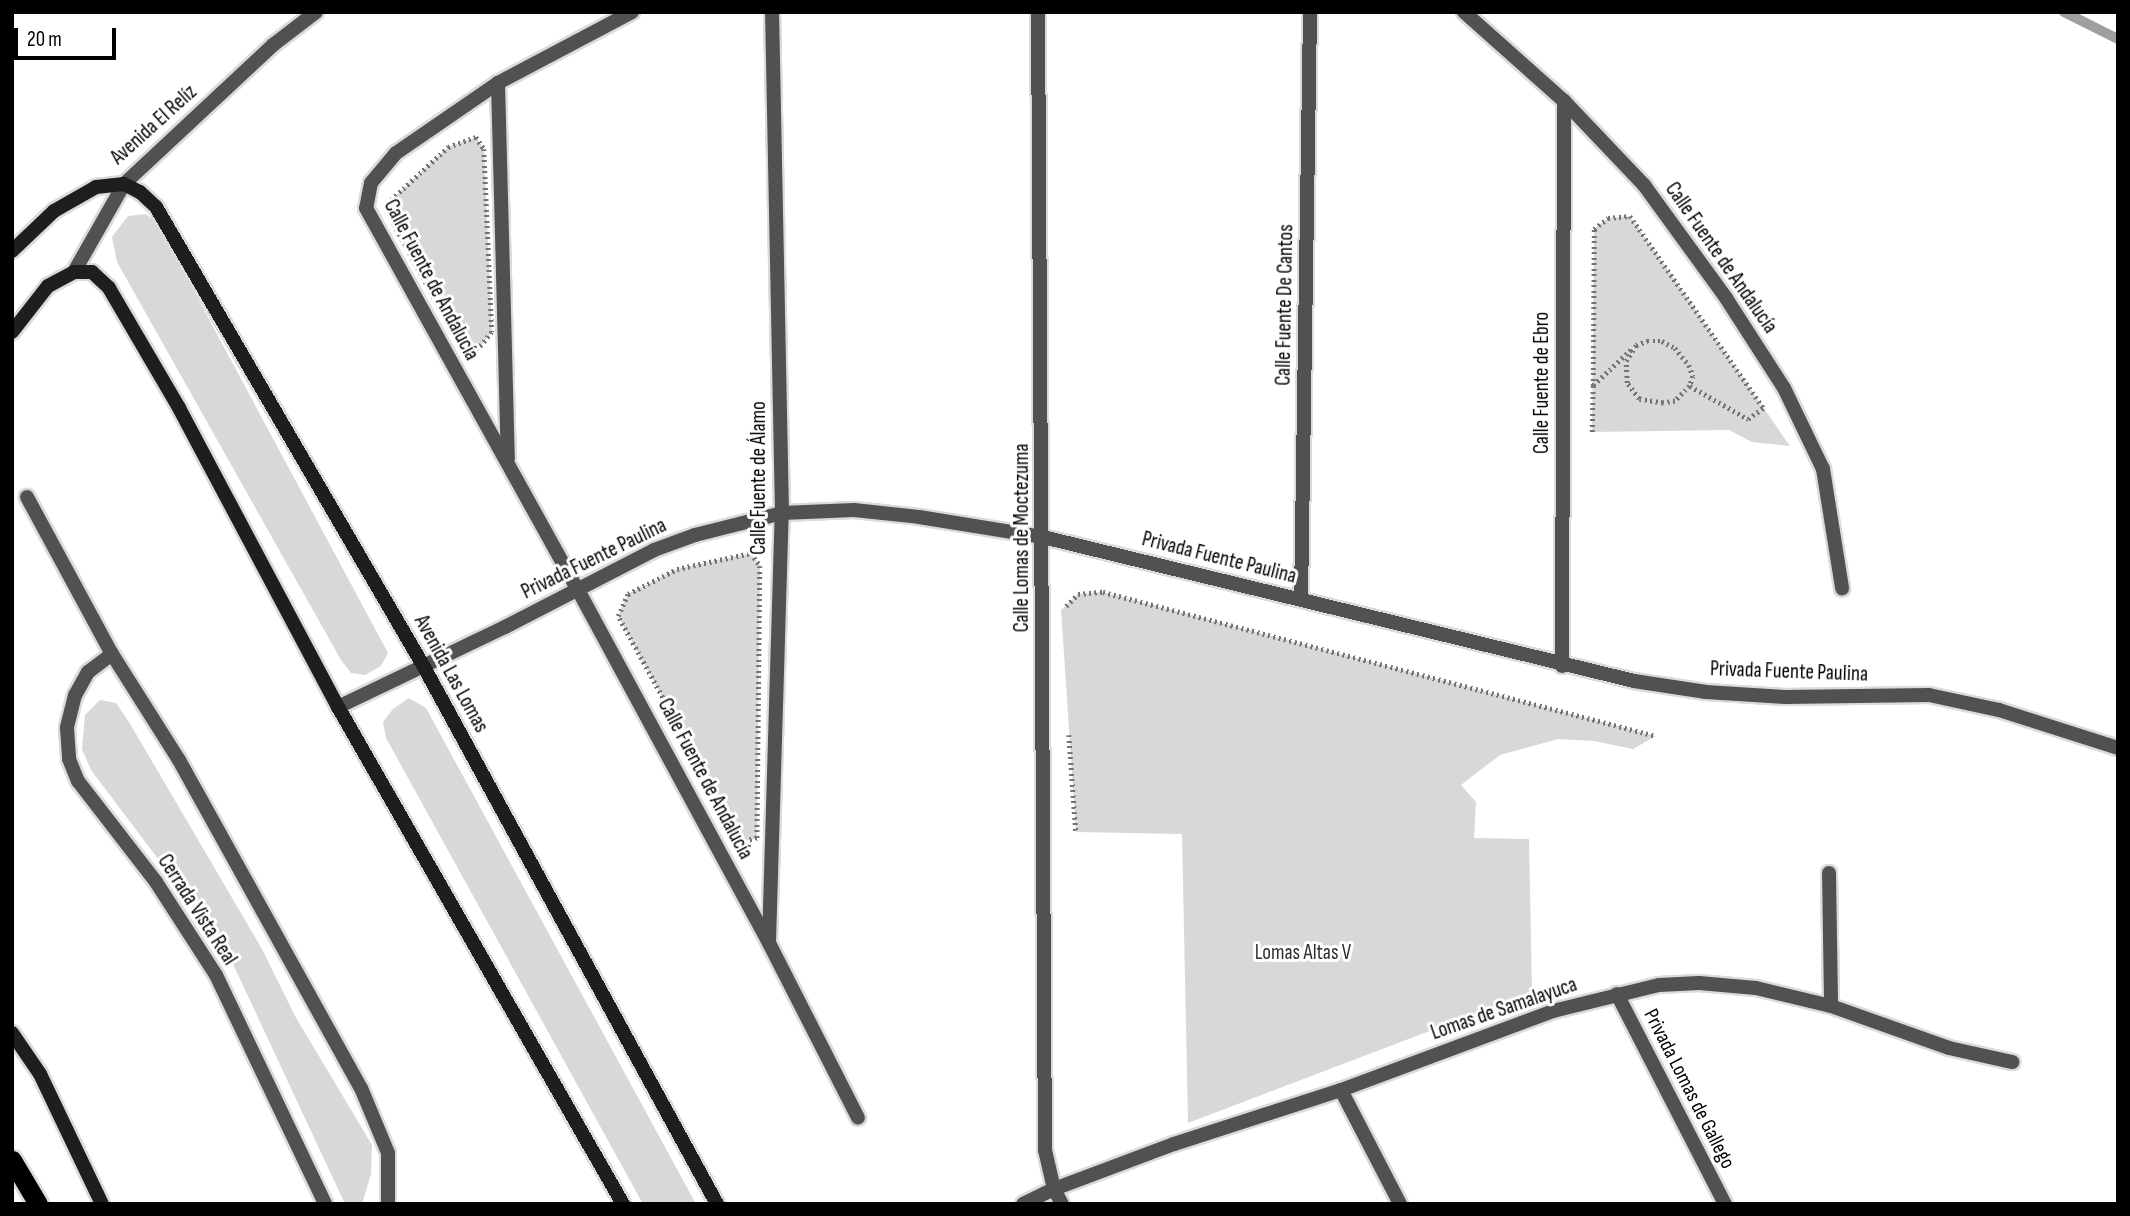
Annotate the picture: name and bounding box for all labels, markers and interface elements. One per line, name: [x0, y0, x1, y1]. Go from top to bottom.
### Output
scale bar: [18, 14, 119, 58]
text: 20 m: [27, 27, 62, 52]
street label: Avenida El Relíz: [106, 80, 202, 170]
street label: Calle Fuente de Andalucía: [1659, 178, 1783, 338]
street label: Calle Fuente de Andalucía: [378, 195, 484, 365]
street label: Calle Fuente De Cantos: [1271, 224, 1299, 386]
street label: Calle Fuente de Ebro: [1529, 312, 1555, 454]
street label: Calle Fuente de Álamo: [746, 401, 772, 555]
street label: Calle Lomas de Moctezuma: [1009, 444, 1035, 632]
street label: Privada Fuente Paulina: [517, 513, 671, 605]
street label: Privada Fuente Paulina: [1139, 527, 1299, 589]
street label: Avenida Las Lomas: [408, 611, 494, 737]
street label: Privada Fuente Paulina: [1710, 657, 1868, 687]
street label: Calle Fuente de Andalucía: [652, 694, 758, 864]
street label: Cerrada Vista Real: [152, 850, 242, 970]
park label: Lomas Altas V: [1255, 940, 1351, 966]
street label: Lomas de Samalayuca: [1428, 972, 1580, 1046]
street label: Privada Lomas de Gallego: [1638, 1005, 1740, 1173]

